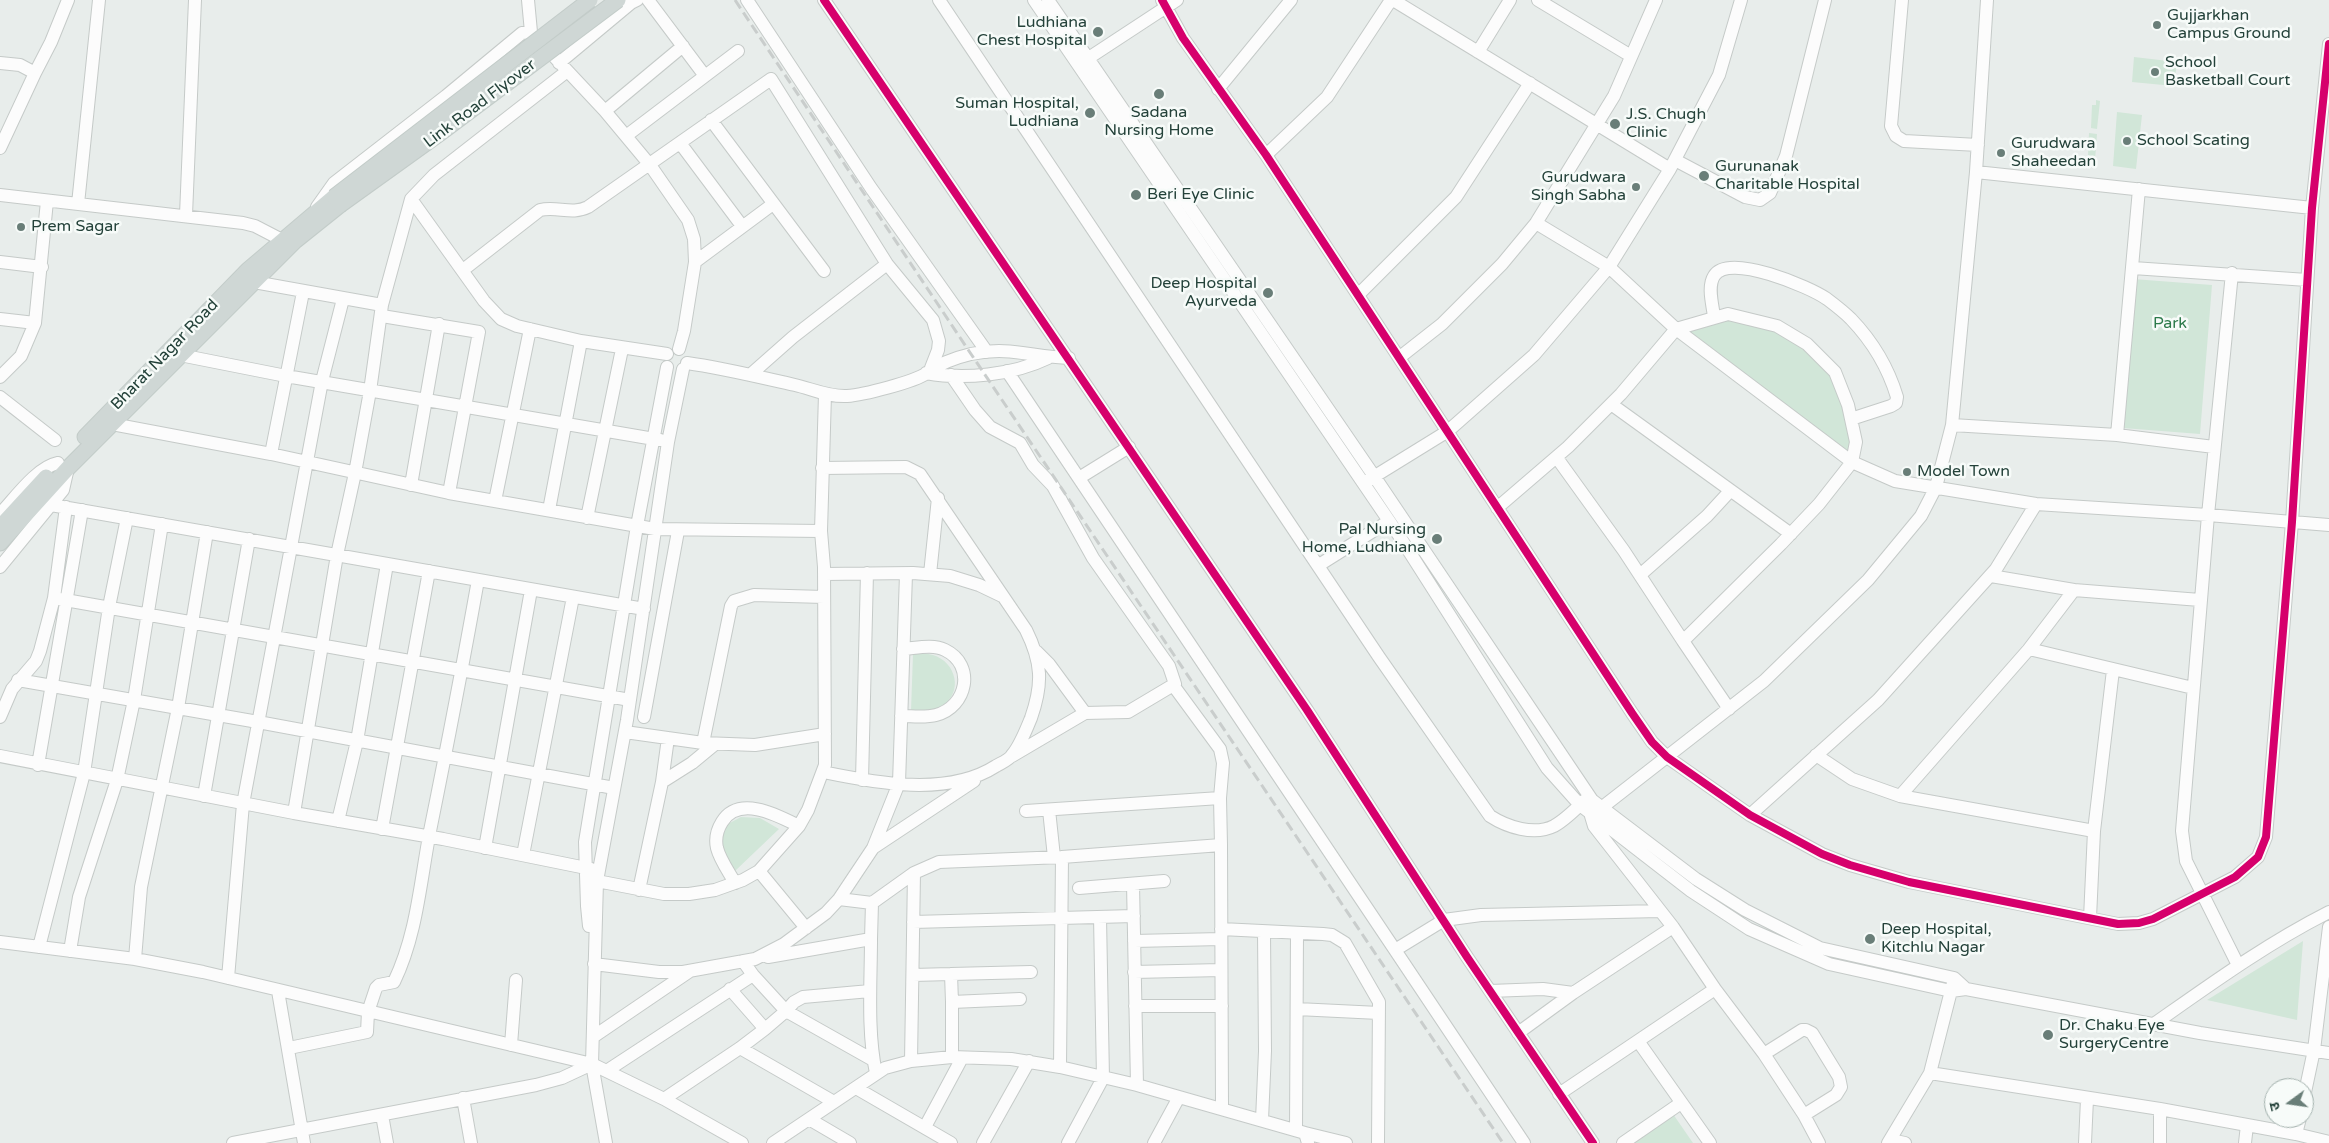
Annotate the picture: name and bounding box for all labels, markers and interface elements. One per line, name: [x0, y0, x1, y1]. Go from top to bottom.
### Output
place label: Gujjarkhan Campus Ground: [2167, 6, 2291, 44]
place label: Ludhiana Chest Hospital: [977, 13, 1087, 51]
marker: Gujjarkhan Campus Ground: [2151, 19, 2163, 31]
marker: Ludhiana Chest Hospital: [1091, 25, 1105, 39]
place label: School Basketball Court: [2165, 53, 2290, 91]
street label: Link Road Flyover: [420, 56, 540, 152]
marker: School Basketball Court: [2149, 66, 2161, 78]
marker: Sadana Nursing Home: [1152, 87, 1166, 101]
place label: Suman Hospital, Ludhiana: [955, 94, 1079, 132]
place label: Sadana Nursing Home: [1104, 103, 1214, 141]
place label: J.S. Chugh Clinic: [1626, 105, 1706, 143]
marker: Suman Hospital, Ludhiana: [1083, 106, 1097, 120]
marker: J.S. Chugh Clinic: [1608, 117, 1622, 131]
place label: School Scating: [2137, 131, 2250, 151]
place label: Gurudwara Shaheedan: [2011, 134, 2096, 172]
marker: School Scating: [2121, 135, 2133, 147]
marker: Gurudwara Shaheedan: [1995, 147, 2007, 159]
place label: Gurunanak Charitable Hospital: [1715, 157, 1860, 195]
place label: Gurudwara Singh Sabha: [1531, 168, 1626, 206]
marker: Gurunanak Charitable Hospital: [1697, 169, 1711, 183]
marker: Gurudwara Singh Sabha: [1630, 181, 1642, 193]
place label: Beri Eye Clinic: [1147, 185, 1254, 205]
marker: Beri Eye Clinic: [1129, 188, 1143, 202]
place label: Prem Sagar: [31, 217, 119, 237]
marker: Prem Sagar: [15, 221, 27, 233]
place label: Deep Hospital Ayurveda: [1150, 274, 1257, 312]
marker: Deep Hospital Ayurveda: [1261, 286, 1275, 300]
street label: Bharat Nagar Road: [107, 296, 223, 414]
park label: Park: [2153, 314, 2187, 334]
place label: Model Town: [1917, 462, 2010, 482]
marker: Model Town: [1901, 466, 1913, 478]
place label: Pal Nursing Home, Ludhiana: [1302, 520, 1426, 558]
marker: Pal Nursing Home, Ludhiana: [1430, 532, 1444, 546]
place label: Deep Hospital, Kitchlu Nagar: [1881, 920, 1992, 958]
marker: Deep Hospital, Kitchlu Nagar: [1863, 932, 1877, 946]
place label: Dr. Chaku Eye SurgeryCentre: [2059, 1016, 2169, 1054]
marker: Dr. Chaku Eye SurgeryCentre: [2041, 1028, 2055, 1042]
north arrow: [2264, 1078, 2314, 1128]
text: उ: [2266, 1100, 2284, 1113]

